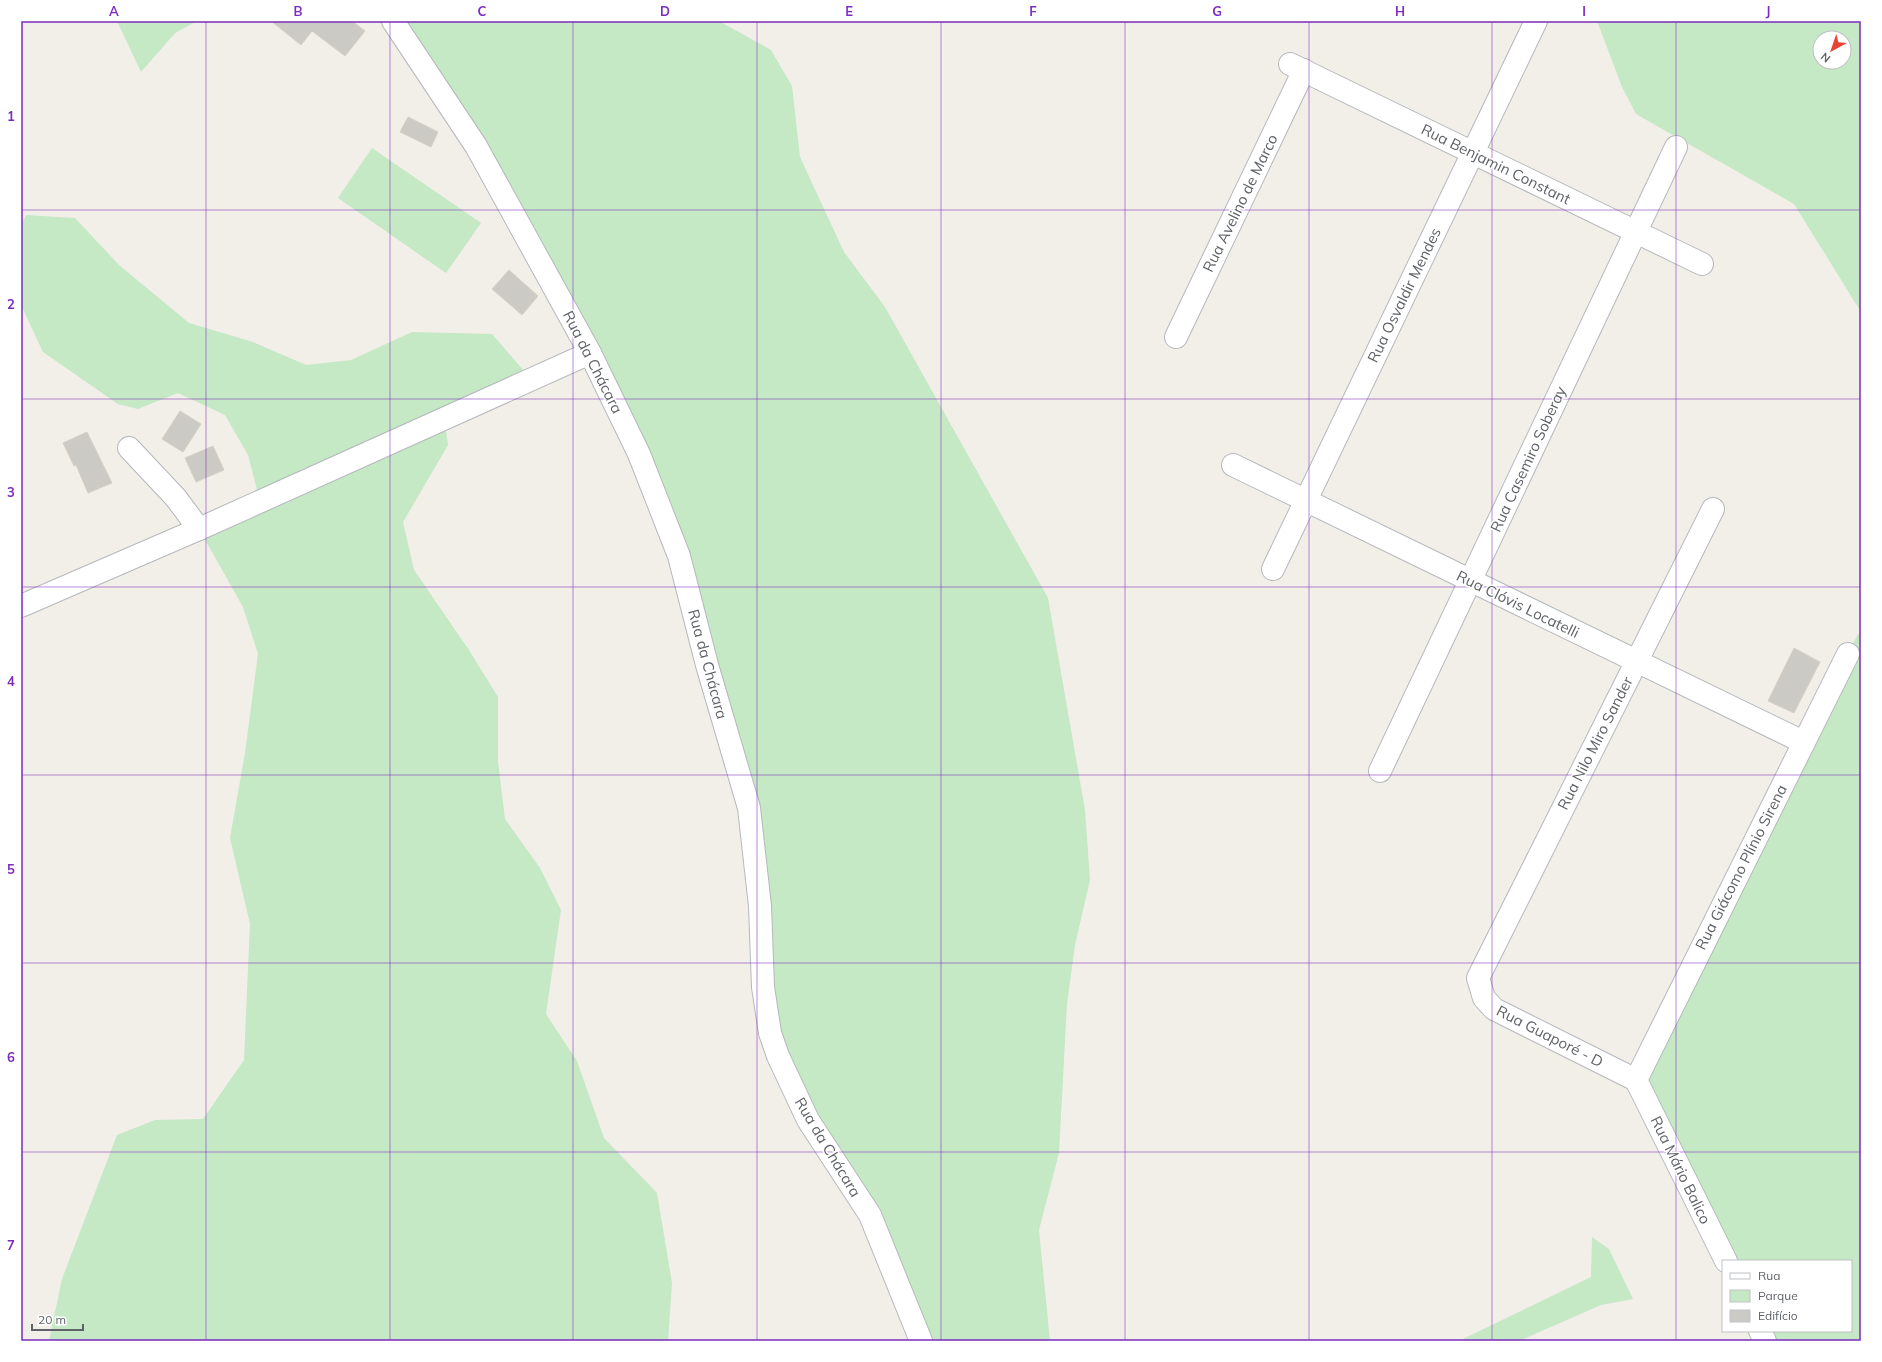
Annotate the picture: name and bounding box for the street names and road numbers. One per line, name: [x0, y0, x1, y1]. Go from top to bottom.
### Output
street label: Rua Benjamin Constant: [1418, 120, 1574, 208]
street label: Rua Avelino de Marco: [1198, 131, 1282, 275]
street label: Rua Osvaldir Mendes: [1363, 225, 1445, 365]
street label: Rua da Chácara: [559, 307, 627, 417]
street label: Rua Casemiro Soberay: [1486, 383, 1570, 535]
street label: Rua Clóvis Locatelli: [1454, 566, 1582, 642]
street label: Rua da Chácara: [684, 607, 732, 721]
street label: Rua Nilo Miro Sander: [1553, 673, 1637, 813]
street label: Rua Giácomo Plínio Sirena: [1691, 781, 1791, 953]
street label: Rua Guaporé - D: [1494, 1001, 1606, 1071]
street label: Rua da Chácara: [791, 1094, 865, 1200]
street label: Rua Mário Balico: [1647, 1113, 1715, 1227]

